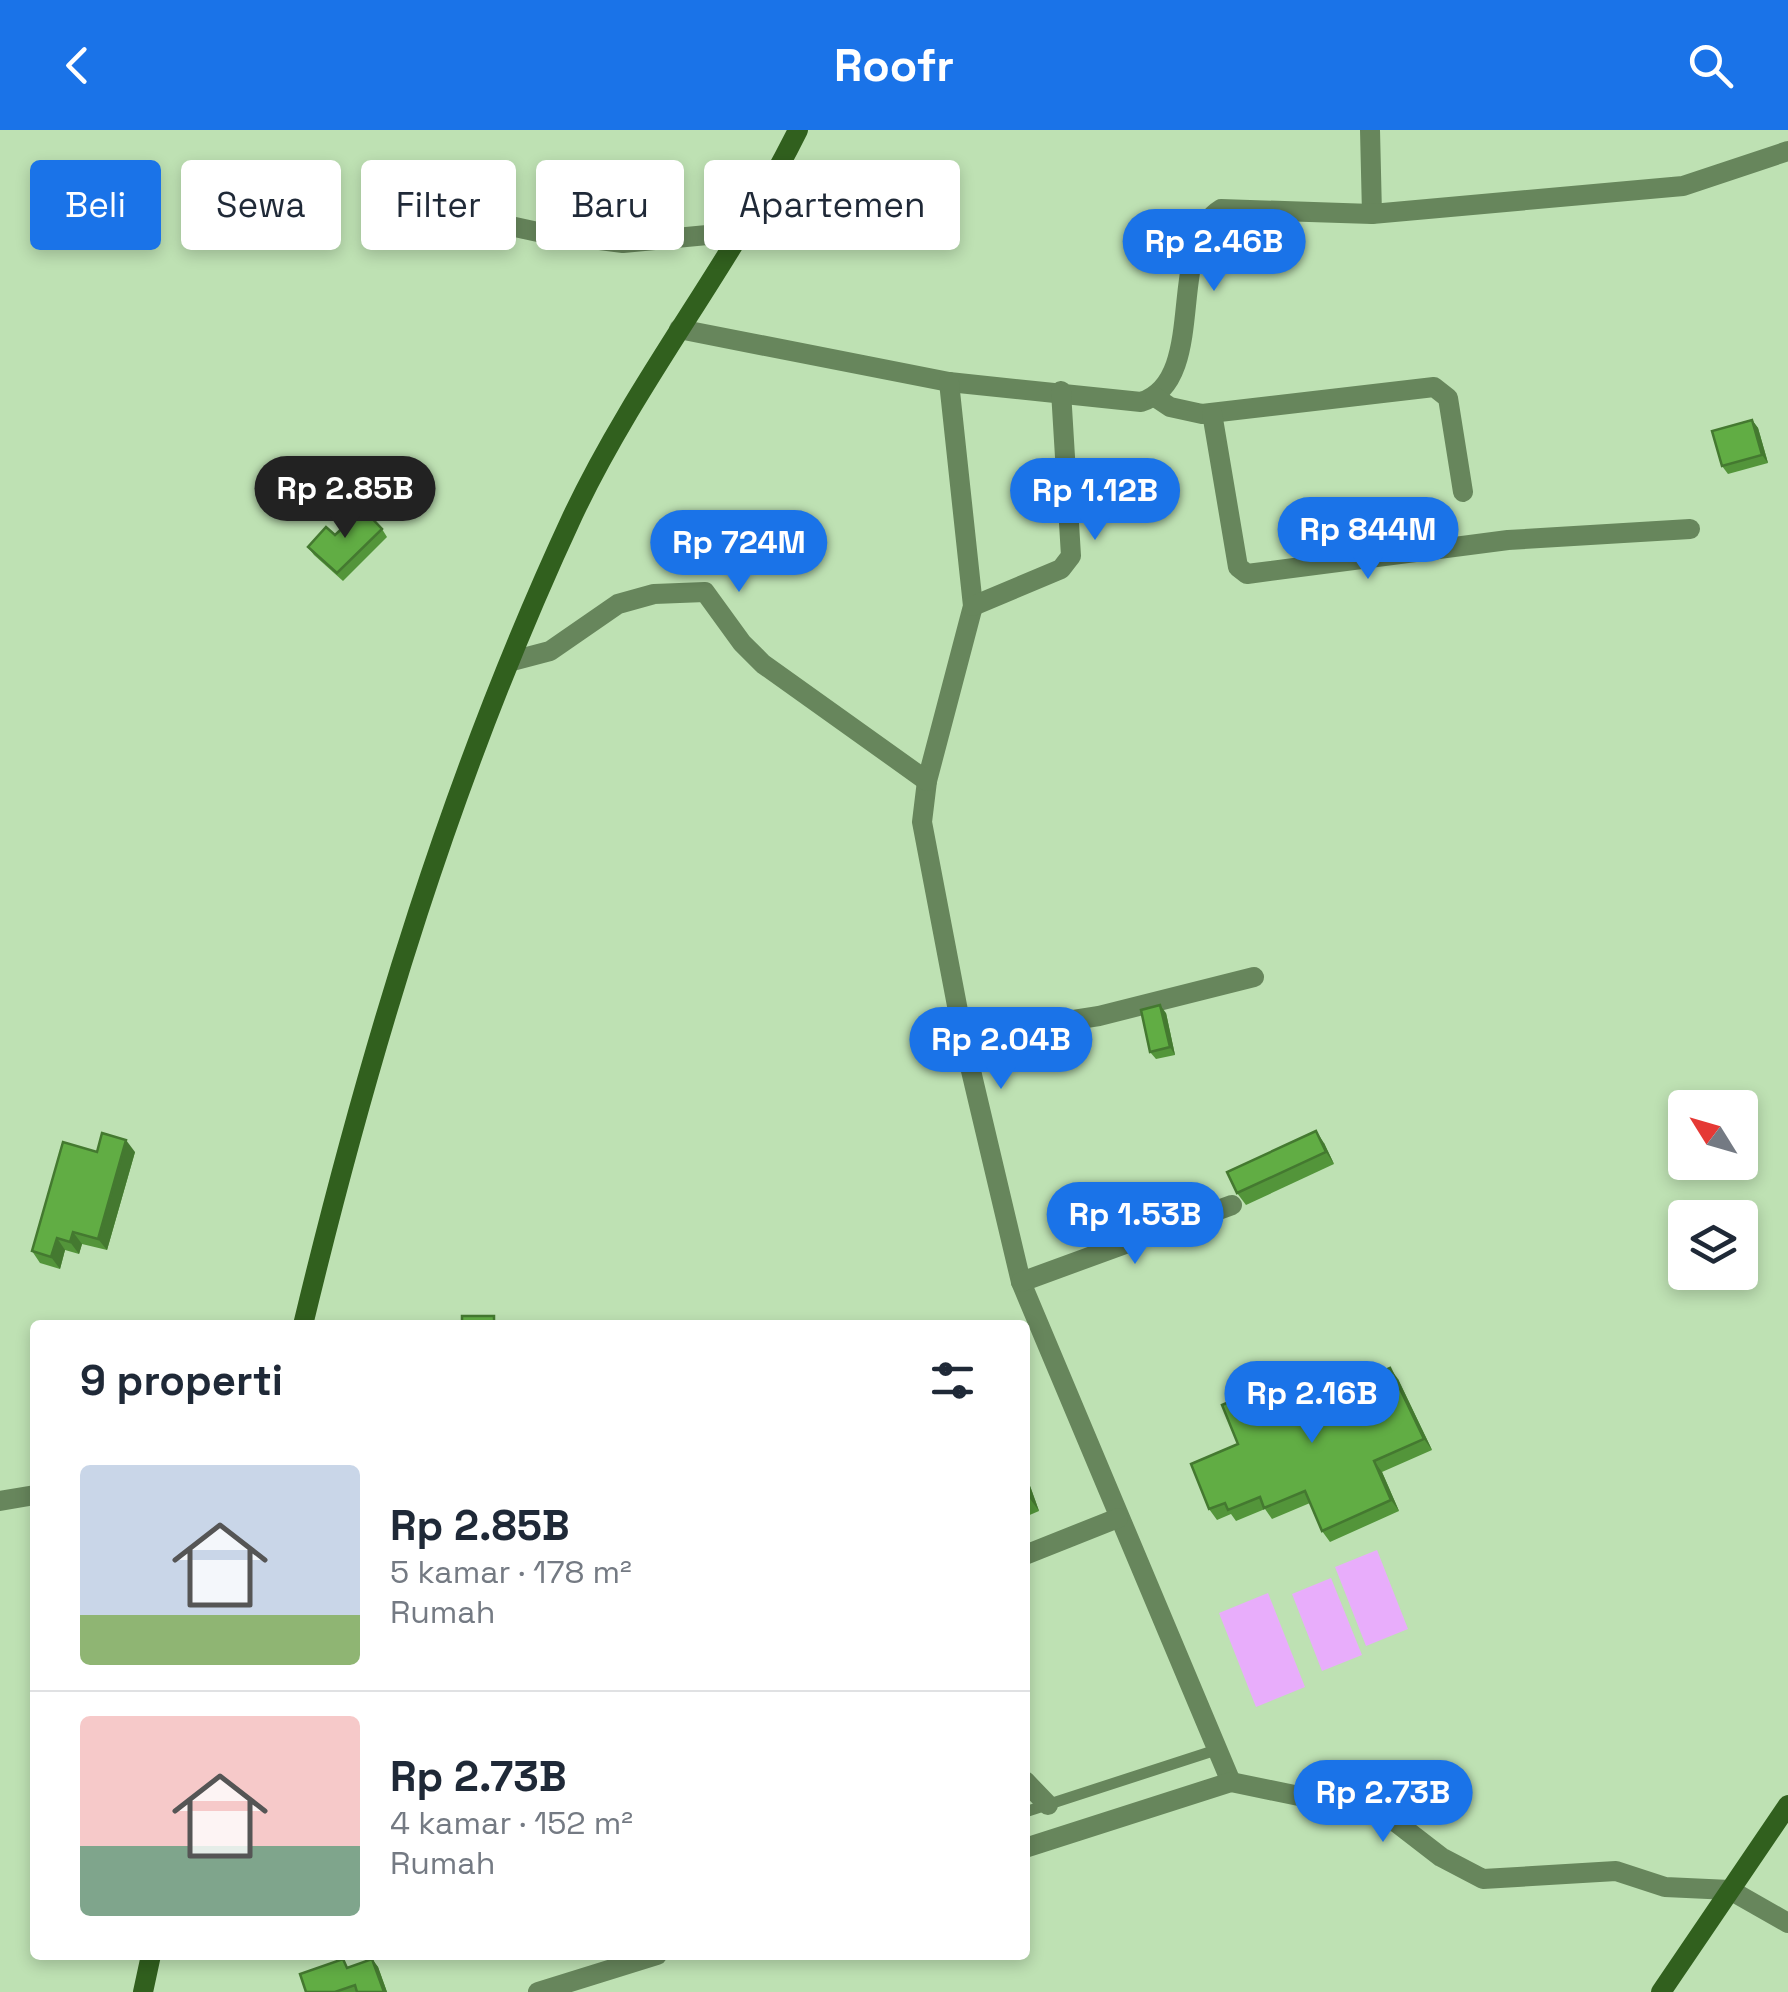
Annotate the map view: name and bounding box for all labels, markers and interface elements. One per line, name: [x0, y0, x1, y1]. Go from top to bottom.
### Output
text: Roofr: [834, 37, 954, 94]
icon: back: [50, 38, 105, 93]
icon: search: [1683, 38, 1738, 93]
chip: Beli: [30, 160, 161, 250]
chip: Sewa: [181, 160, 341, 250]
chip: Filter: [361, 160, 516, 250]
chip: Baru: [536, 160, 684, 250]
chip: Apartemen: [704, 160, 960, 250]
pin: Rp 2.46B: [1111, 209, 1317, 294]
text: Rp 2.46B: [1145, 221, 1283, 261]
pin: Rp 2.85B: [242, 456, 448, 541]
pin: Rp 1.12B: [992, 458, 1198, 543]
text: Rp 2.85B: [277, 468, 413, 508]
text: Rp 1.12B: [1032, 470, 1158, 510]
pin: Rp 844M: [1276, 497, 1460, 582]
text: Rp 844M: [1300, 509, 1436, 549]
pin: Rp 724M: [647, 510, 831, 595]
text: Rp 724M: [672, 522, 806, 562]
pin: Rp 2.04B: [898, 1007, 1104, 1092]
text: Rp 2.04B: [931, 1019, 1071, 1059]
north arrow: [1668, 1090, 1758, 1180]
map controls: [1668, 1090, 1758, 1290]
pin: Rp 1.53B: [1032, 1182, 1238, 1267]
text: Rp 1.53B: [1069, 1194, 1201, 1234]
button: layers: [1668, 1200, 1758, 1290]
icon: filters: [925, 1353, 980, 1408]
text: 9 properti: [80, 1354, 283, 1407]
pin: Rp 2.16B: [1209, 1361, 1415, 1446]
text: Rp 2.16B: [1246, 1373, 1378, 1413]
text: Rp 2.85B: [390, 1499, 570, 1552]
icon: home: [160, 1505, 280, 1625]
text: 5 kamar · 178 m²: [390, 1552, 632, 1592]
text: Rumah: [390, 1592, 495, 1632]
text: Rp 2.73B: [390, 1750, 567, 1803]
icon: home: [160, 1756, 280, 1876]
pin: Rp 2.73B: [1280, 1760, 1486, 1845]
text: Rp 2.73B: [1316, 1772, 1450, 1812]
text: 4 kamar · 152 m²: [390, 1803, 633, 1843]
text: Rumah: [390, 1843, 495, 1883]

